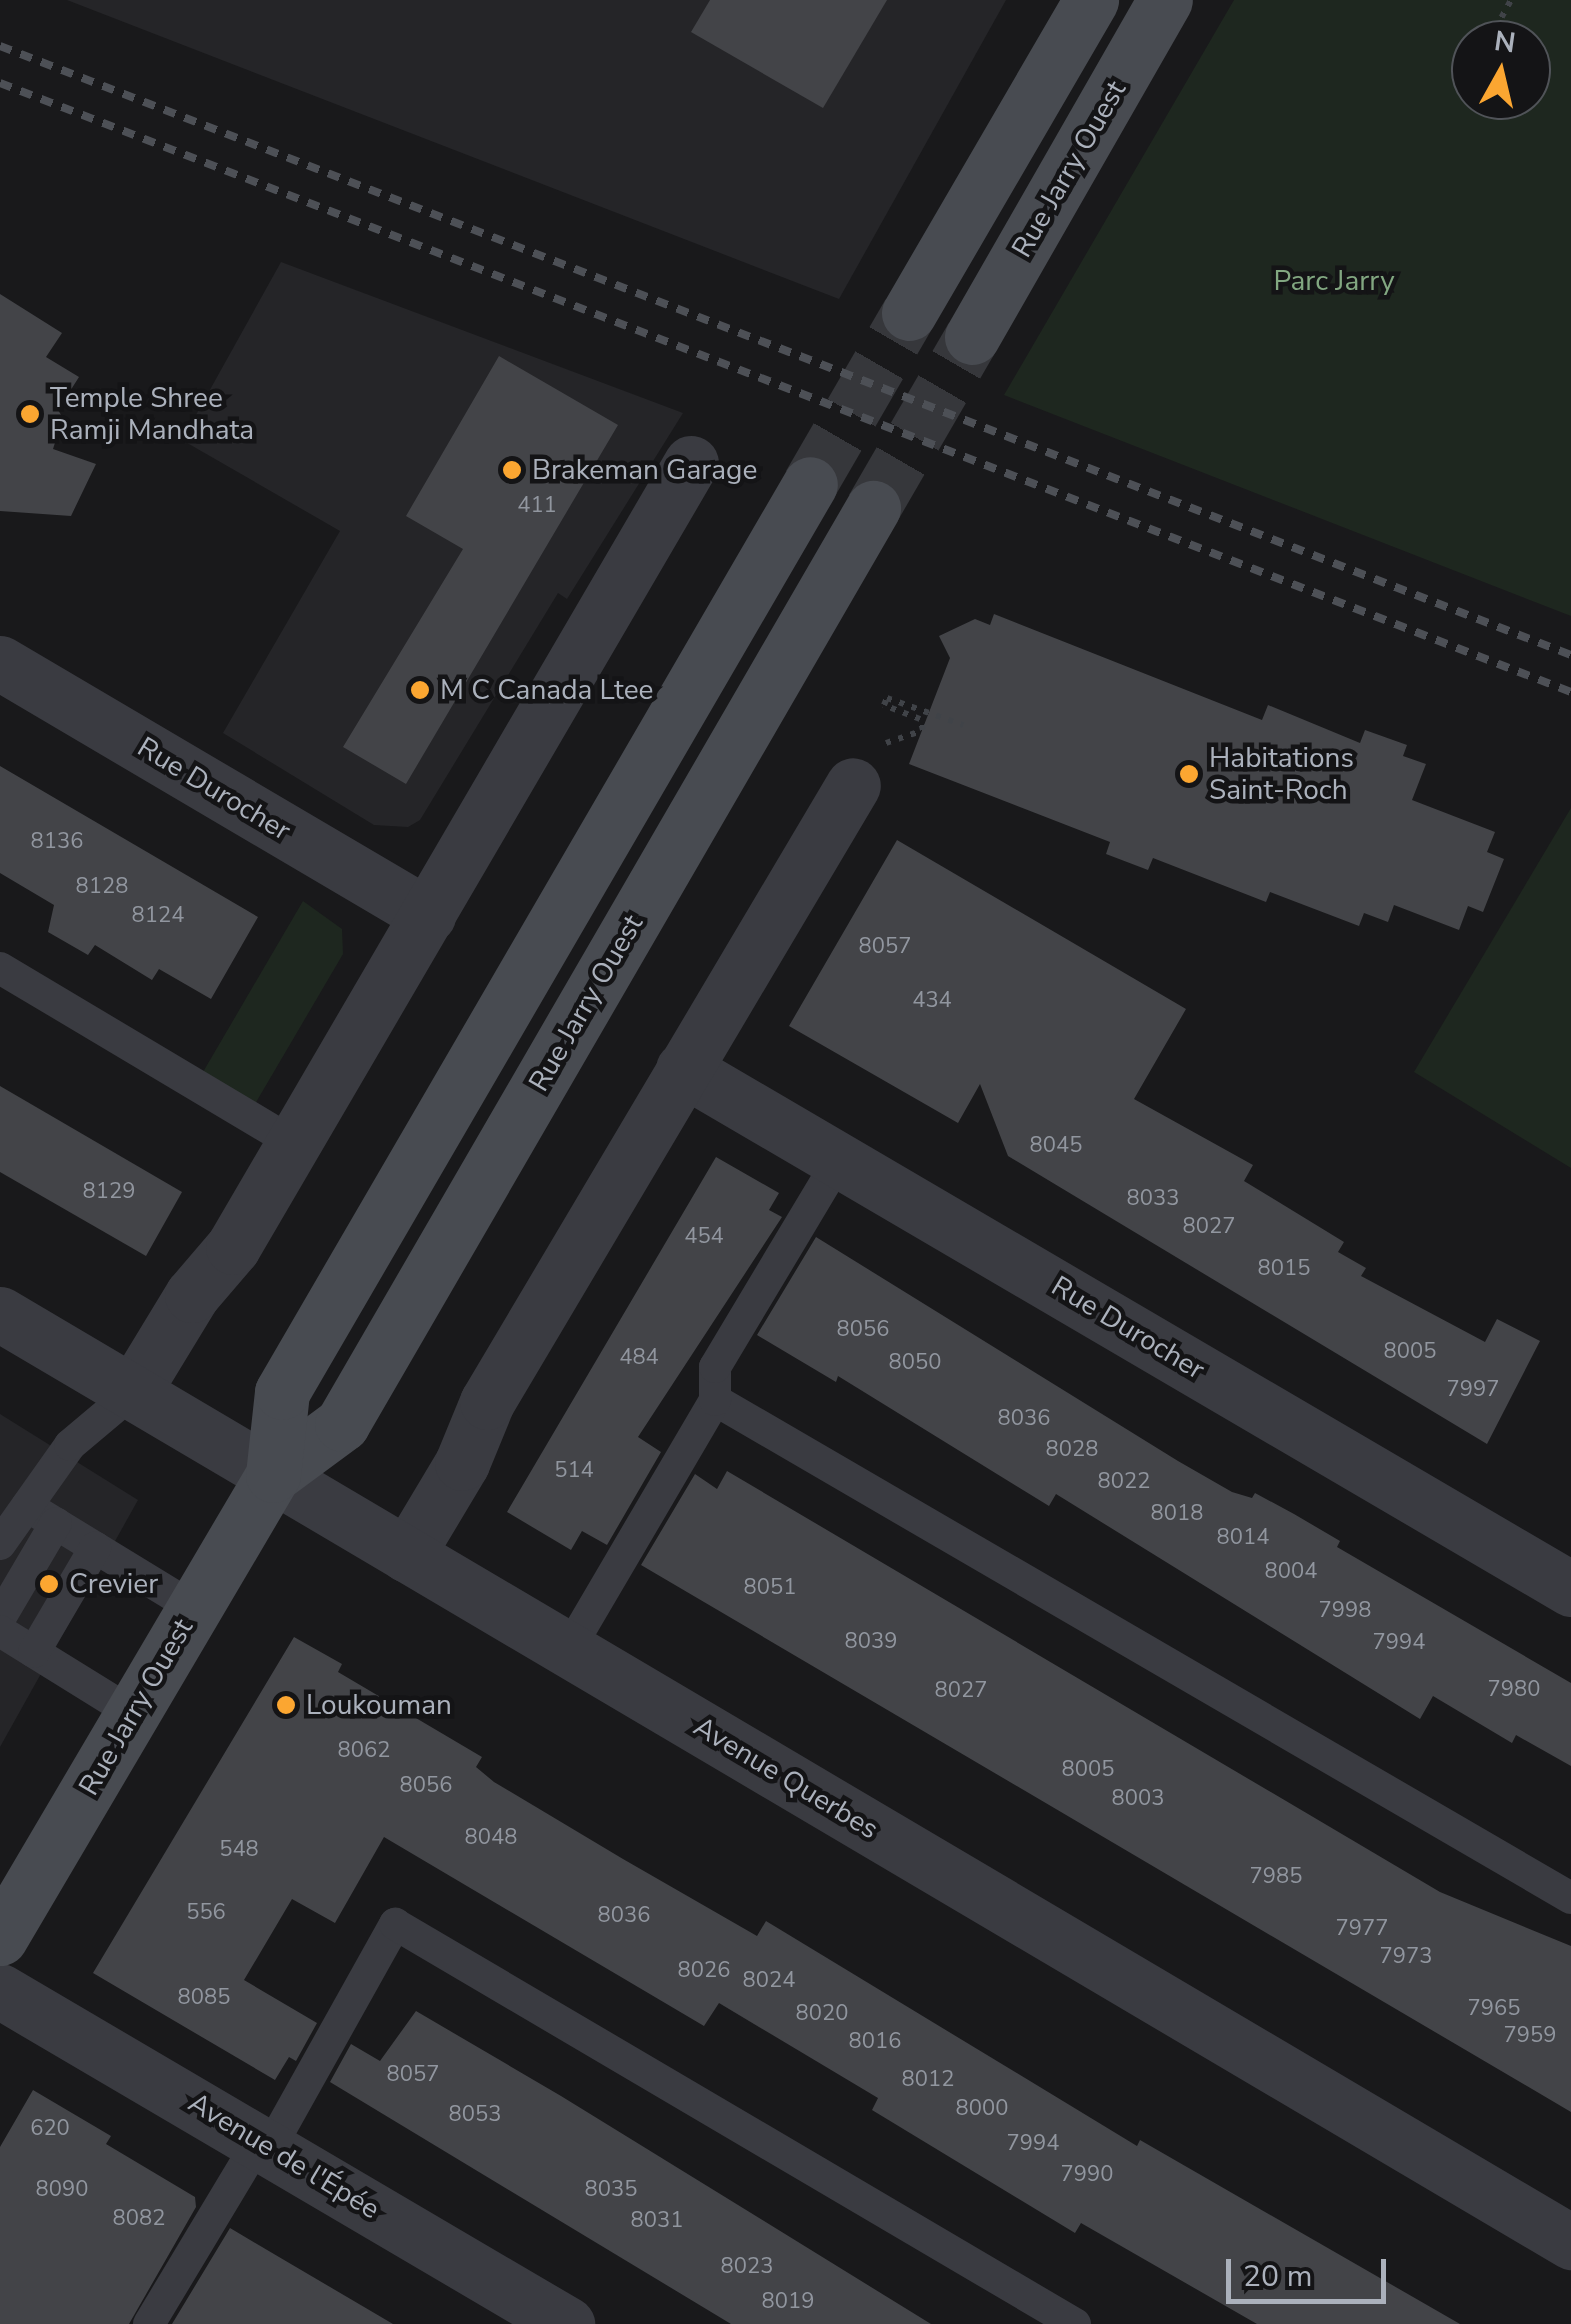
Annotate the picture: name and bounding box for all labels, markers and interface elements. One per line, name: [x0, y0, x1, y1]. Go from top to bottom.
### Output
north arrow: [1451, 20, 1551, 120]
text: N: [1492, 22, 1518, 63]
street label: Rue Jarry Ouest: [1005, 75, 1133, 263]
park label: Parc Jarry: [1273, 264, 1395, 298]
place label: Temple Shree Ramji Mandhata: [50, 381, 254, 447]
marker: Temple Shree Ramji Mandhata: [19, 403, 41, 425]
place label: Brakeman Garage: [532, 453, 757, 487]
marker: Brakeman Garage: [501, 459, 523, 481]
house number: 411: [517, 493, 557, 519]
place label: M C Canada Ltee: [440, 673, 653, 707]
marker: M C Canada Ltee: [409, 679, 431, 701]
street label: Rue Durocher: [132, 730, 296, 848]
place label: Habitations Saint-Roch: [1209, 741, 1354, 807]
marker: Habitations Saint-Roch: [1178, 763, 1200, 785]
house number: 8136: [31, 829, 83, 855]
house number: 8128: [76, 874, 128, 900]
house number: 8124: [132, 903, 184, 929]
street label: Rue Jarry Ouest: [522, 909, 650, 1097]
house number: 8057: [859, 934, 911, 960]
house number: 434: [912, 988, 952, 1014]
house number: 8045: [1030, 1133, 1082, 1159]
house number: 8129: [83, 1179, 135, 1205]
house number: 8033: [1127, 1186, 1179, 1212]
house number: 8027: [1183, 1214, 1235, 1240]
house number: 454: [684, 1224, 724, 1250]
house number: 8015: [1258, 1256, 1310, 1282]
street label: Rue Durocher: [1046, 1269, 1210, 1387]
house number: 8056: [837, 1317, 889, 1343]
house number: 8005: [1384, 1339, 1436, 1365]
house number: 484: [619, 1345, 659, 1371]
house number: 8050: [889, 1350, 941, 1376]
house number: 7997: [1447, 1377, 1499, 1403]
house number: 8036: [998, 1406, 1050, 1432]
house number: 8028: [1046, 1437, 1098, 1463]
house number: 514: [554, 1458, 594, 1484]
house number: 8022: [1098, 1469, 1150, 1495]
house number: 8018: [1151, 1501, 1203, 1527]
house number: 8014: [1217, 1525, 1269, 1551]
house number: 8004: [1265, 1559, 1317, 1585]
place label: Crevier: [69, 1567, 158, 1601]
marker: Crevier: [38, 1573, 60, 1595]
house number: 8051: [744, 1575, 796, 1601]
house number: 7998: [1319, 1598, 1371, 1624]
street label: Rue Jarry Ouest: [72, 1613, 200, 1801]
house number: 8039: [845, 1629, 897, 1655]
house number: 7994: [1373, 1630, 1425, 1656]
house number: 7980: [1488, 1677, 1540, 1703]
house number: 8027: [935, 1678, 987, 1704]
place label: Loukouman: [306, 1688, 452, 1722]
marker: Loukouman: [275, 1694, 297, 1716]
street label: Avenue Querbes: [688, 1710, 884, 1846]
house number: 8062: [338, 1738, 390, 1764]
house number: 8005: [1062, 1757, 1114, 1783]
house number: 8056: [400, 1773, 452, 1799]
house number: 8003: [1112, 1786, 1164, 1812]
house number: 8048: [465, 1825, 517, 1851]
house number: 548: [219, 1837, 259, 1863]
house number: 7985: [1250, 1864, 1302, 1890]
house number: 556: [186, 1900, 226, 1926]
house number: 8036: [598, 1903, 650, 1929]
house number: 7977: [1336, 1916, 1388, 1942]
house number: 7973: [1380, 1944, 1432, 1970]
house number: 8026: [678, 1958, 730, 1984]
house number: 8024: [743, 1968, 795, 1994]
house number: 8085: [178, 1985, 230, 2011]
house number: 7965: [1468, 1996, 1520, 2022]
house number: 8020: [796, 2001, 848, 2027]
house number: 7959: [1504, 2023, 1556, 2049]
house number: 8016: [849, 2029, 901, 2055]
house number: 8057: [387, 2062, 439, 2088]
house number: 8012: [902, 2067, 954, 2093]
street label: Avenue de l'Épée: [182, 2086, 386, 2226]
house number: 8000: [956, 2096, 1008, 2122]
house number: 8053: [449, 2102, 501, 2128]
house number: 620: [30, 2116, 70, 2142]
house number: 7994: [1007, 2131, 1059, 2157]
house number: 7990: [1061, 2162, 1113, 2188]
house number: 8090: [36, 2177, 88, 2203]
house number: 8035: [585, 2177, 637, 2203]
house number: 8082: [113, 2206, 165, 2232]
house number: 8031: [631, 2208, 683, 2234]
scale bar: [1231, 2239, 1391, 2301]
house number: 8023: [721, 2254, 773, 2280]
text: 20 m: [1243, 2256, 1312, 2297]
house number: 8019: [762, 2289, 814, 2315]

